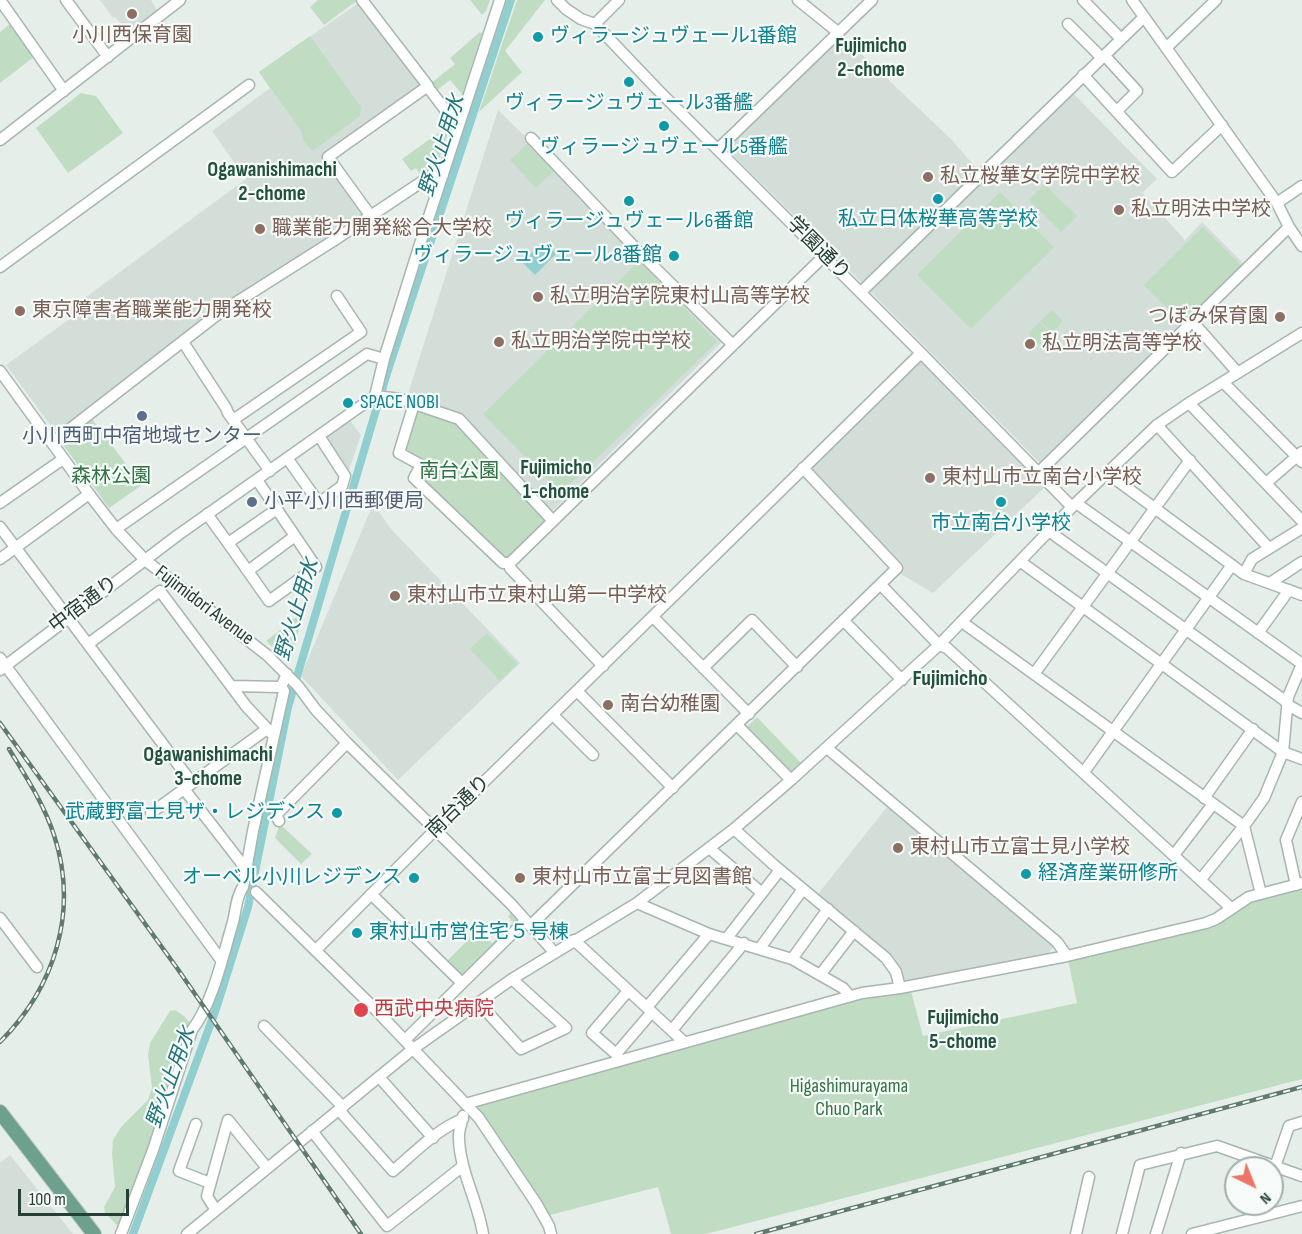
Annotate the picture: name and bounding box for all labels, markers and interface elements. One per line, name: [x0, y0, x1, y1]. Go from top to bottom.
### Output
marker: 小川西保育園: [125, 7, 139, 21]
place label: 小川西保育園: [72, 24, 192, 48]
place label: ヴィラージュヴェール1番館: [550, 25, 797, 49]
marker: ヴィラージュヴェール1番館: [531, 30, 545, 44]
district label: Fujimicho 2-chome: [835, 34, 907, 84]
marker: ヴィラージュヴェール3番艦: [622, 75, 636, 89]
water label: 野火止用水: [415, 92, 471, 200]
place label: ヴィラージュヴェール3番艦: [505, 92, 753, 116]
marker: ヴィラージュヴェール5番艦: [657, 119, 671, 133]
place label: ヴィラージュヴェール5番艦: [540, 136, 788, 160]
district label: Ogawanishimachi 2-chome: [207, 158, 337, 208]
place label: 私立桜華女学院中学校: [940, 165, 1140, 189]
marker: 私立桜華女学院中学校: [921, 170, 935, 184]
marker: 私立日体桜華高等学校: [931, 192, 945, 206]
marker: ヴィラージュヴェール6番館: [622, 194, 636, 208]
place label: 私立明法中学校: [1131, 198, 1271, 222]
marker: 私立明法中学校: [1112, 203, 1126, 217]
place label: 私立日体桜華高等学校: [838, 208, 1038, 232]
place label: ヴィラージュヴェール6番館: [505, 210, 753, 234]
street label: 学園通り: [781, 212, 855, 286]
place label: 職業能力開発総合大学校: [272, 217, 492, 241]
marker: 職業能力開発総合大学校: [253, 222, 267, 236]
place label: ヴィラージュヴェール8番館: [413, 244, 662, 268]
marker: ヴィラージュヴェール8番館: [667, 249, 681, 263]
place label: 私立明治学院東村山高等学校: [550, 285, 810, 309]
marker: 私立明治学院東村山高等学校: [531, 290, 545, 304]
place label: 東京障害者職業能力開発校: [32, 299, 272, 323]
marker: 東京障害者職業能力開発校: [13, 304, 27, 318]
place label: つぼみ保育園: [1148, 305, 1268, 329]
marker: つぼみ保育園: [1273, 310, 1287, 324]
place label: 私立明治学院中学校: [511, 330, 691, 354]
place label: 私立明法高等学校: [1042, 332, 1202, 356]
marker: 私立明治学院中学校: [492, 335, 506, 349]
marker: 私立明法高等学校: [1023, 337, 1037, 351]
place label: SPACE NOBI: [360, 391, 439, 415]
marker: SPACE NOBI: [341, 396, 355, 410]
marker: 小川西町中宿地域センター: [135, 409, 149, 423]
place label: 小川西町中宿地域センター: [22, 425, 262, 449]
district label: Fujimicho 1-chome: [520, 456, 592, 506]
park label: 南台公園: [419, 460, 499, 484]
park label: 森林公園: [71, 465, 151, 489]
place label: 東村山市立南台小学校: [942, 466, 1142, 490]
marker: 東村山市立南台小学校: [923, 471, 937, 485]
place label: 小平小川西郵便局: [264, 490, 424, 514]
marker: 小平小川西郵便局: [245, 495, 259, 509]
marker: 市立南台小学校: [994, 495, 1008, 509]
place label: 市立南台小学校: [931, 512, 1071, 536]
water label: 野火止用水: [271, 556, 325, 664]
street label: Fujimidori Avenue: [150, 561, 258, 651]
street label: 中宿通り: [45, 571, 123, 639]
place label: 東村山市立東村山第一中学校: [407, 584, 667, 608]
marker: 東村山市立東村山第一中学校: [388, 589, 402, 603]
district label: Fujimicho: [912, 666, 988, 692]
place label: 南台幼稚園: [620, 693, 720, 717]
marker: 南台幼稚園: [601, 698, 615, 712]
district label: Ogawanishimachi 3-chome: [143, 743, 273, 793]
street label: 南台通り: [422, 771, 496, 843]
place label: 武蔵野富士見ザ・レジデンス: [65, 801, 325, 825]
marker: 武蔵野富士見ザ・レジデンス: [330, 806, 344, 820]
place label: 東村山市立富士見小学校: [910, 836, 1130, 860]
marker: 東村山市立富士見小学校: [891, 841, 905, 855]
place label: 経済産業研修所: [1038, 862, 1178, 886]
place label: オーベル小川レジデンス: [182, 866, 402, 890]
place label: 東村山市立富士見図書館: [532, 866, 752, 890]
marker: 経済産業研修所: [1019, 867, 1033, 881]
marker: オーベル小川レジデンス: [407, 871, 421, 885]
marker: 東村山市立富士見図書館: [513, 871, 527, 885]
place label: 東村山市営住宅５号棟: [369, 921, 569, 945]
marker: 東村山市営住宅５号棟: [350, 926, 364, 940]
place label: 西武中央病院: [374, 998, 494, 1022]
marker: 西武中央病院: [352, 1001, 370, 1019]
district label: Fujimicho 5-chome: [927, 1006, 999, 1056]
water label: 野火止用水: [142, 1024, 202, 1132]
park label: Higashimurayama Chuo Park: [790, 1075, 908, 1122]
north arrow: [1224, 1156, 1284, 1216]
scale bar: [21, 1177, 132, 1215]
text: N: [1256, 1188, 1275, 1208]
text: 100 m: [29, 1189, 66, 1210]

